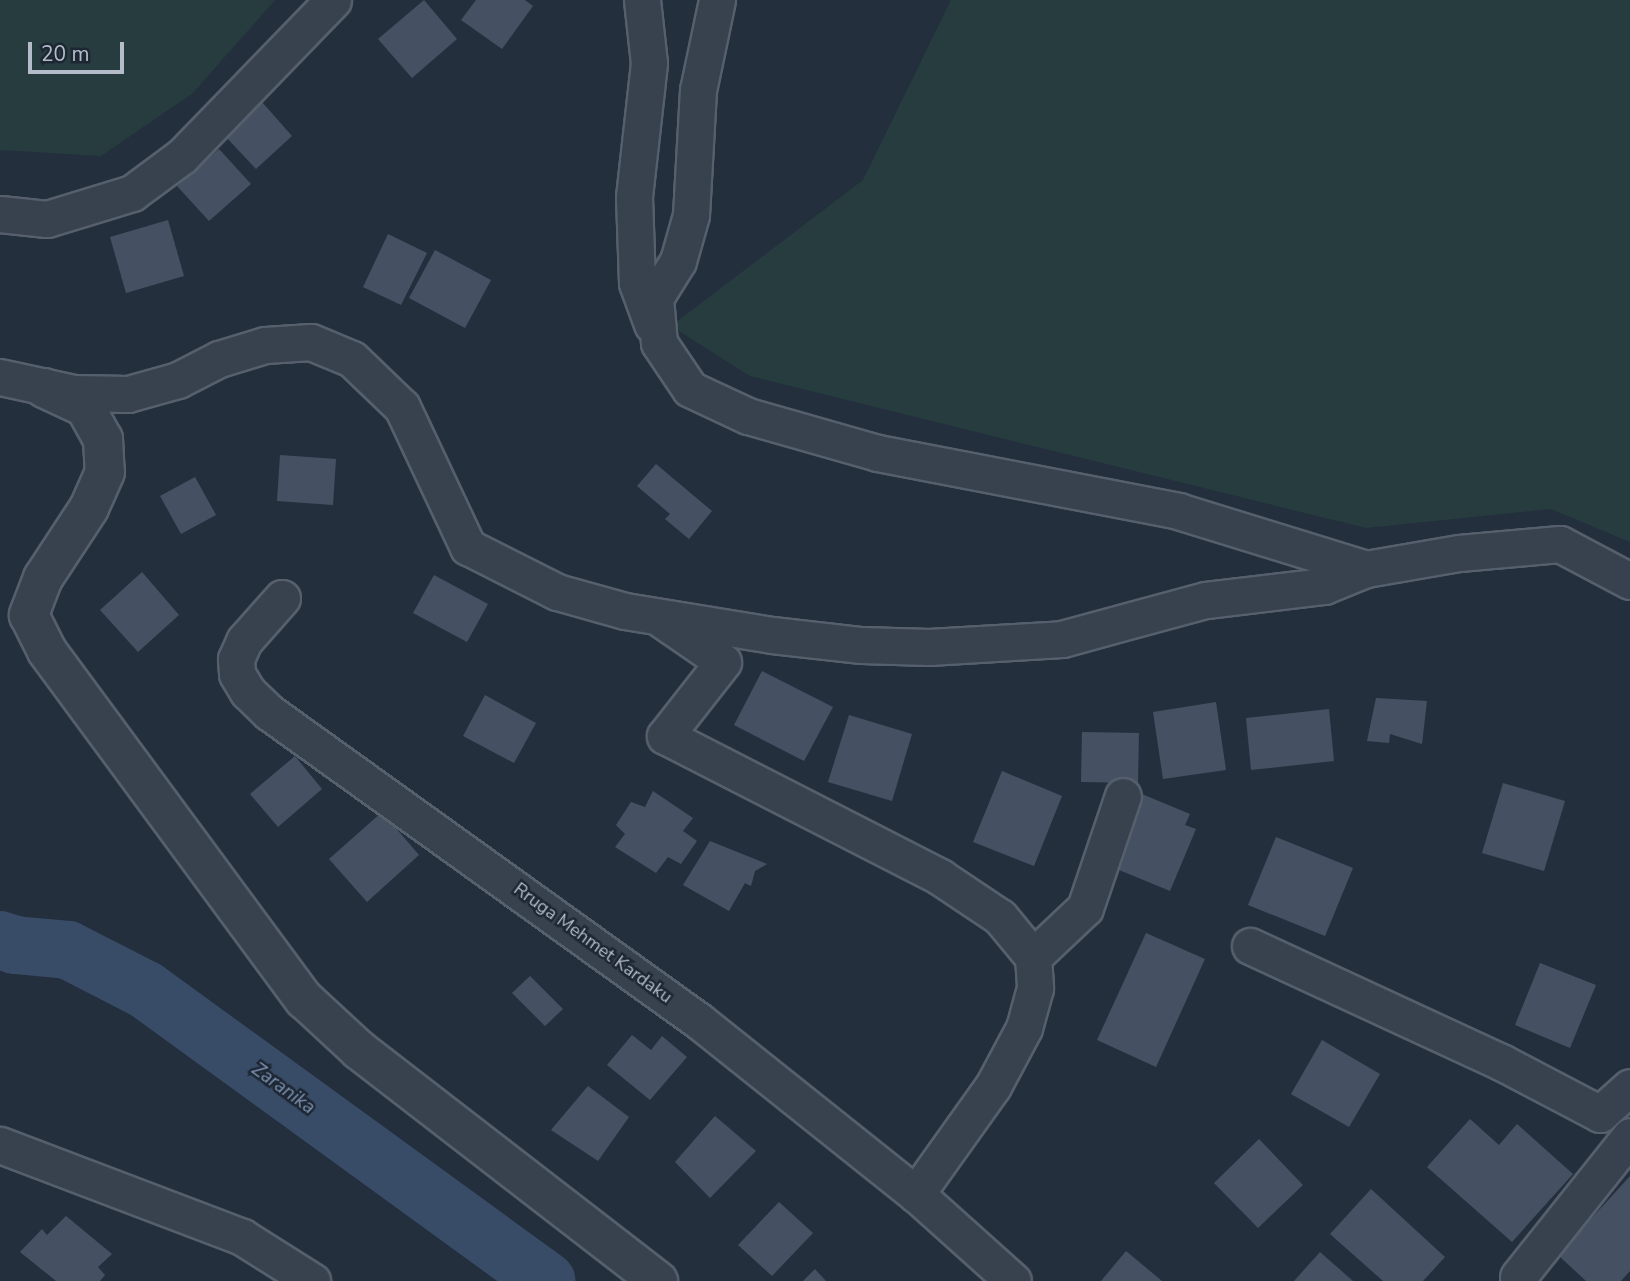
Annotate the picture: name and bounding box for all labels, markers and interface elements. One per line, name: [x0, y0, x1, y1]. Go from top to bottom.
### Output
scale bar: [32, 28, 128, 72]
text: 20 m: [41, 40, 90, 68]
street label: Rruga Mehmet Kardaku: [510, 878, 676, 1008]
water label: Zaranika: [247, 1058, 319, 1120]

